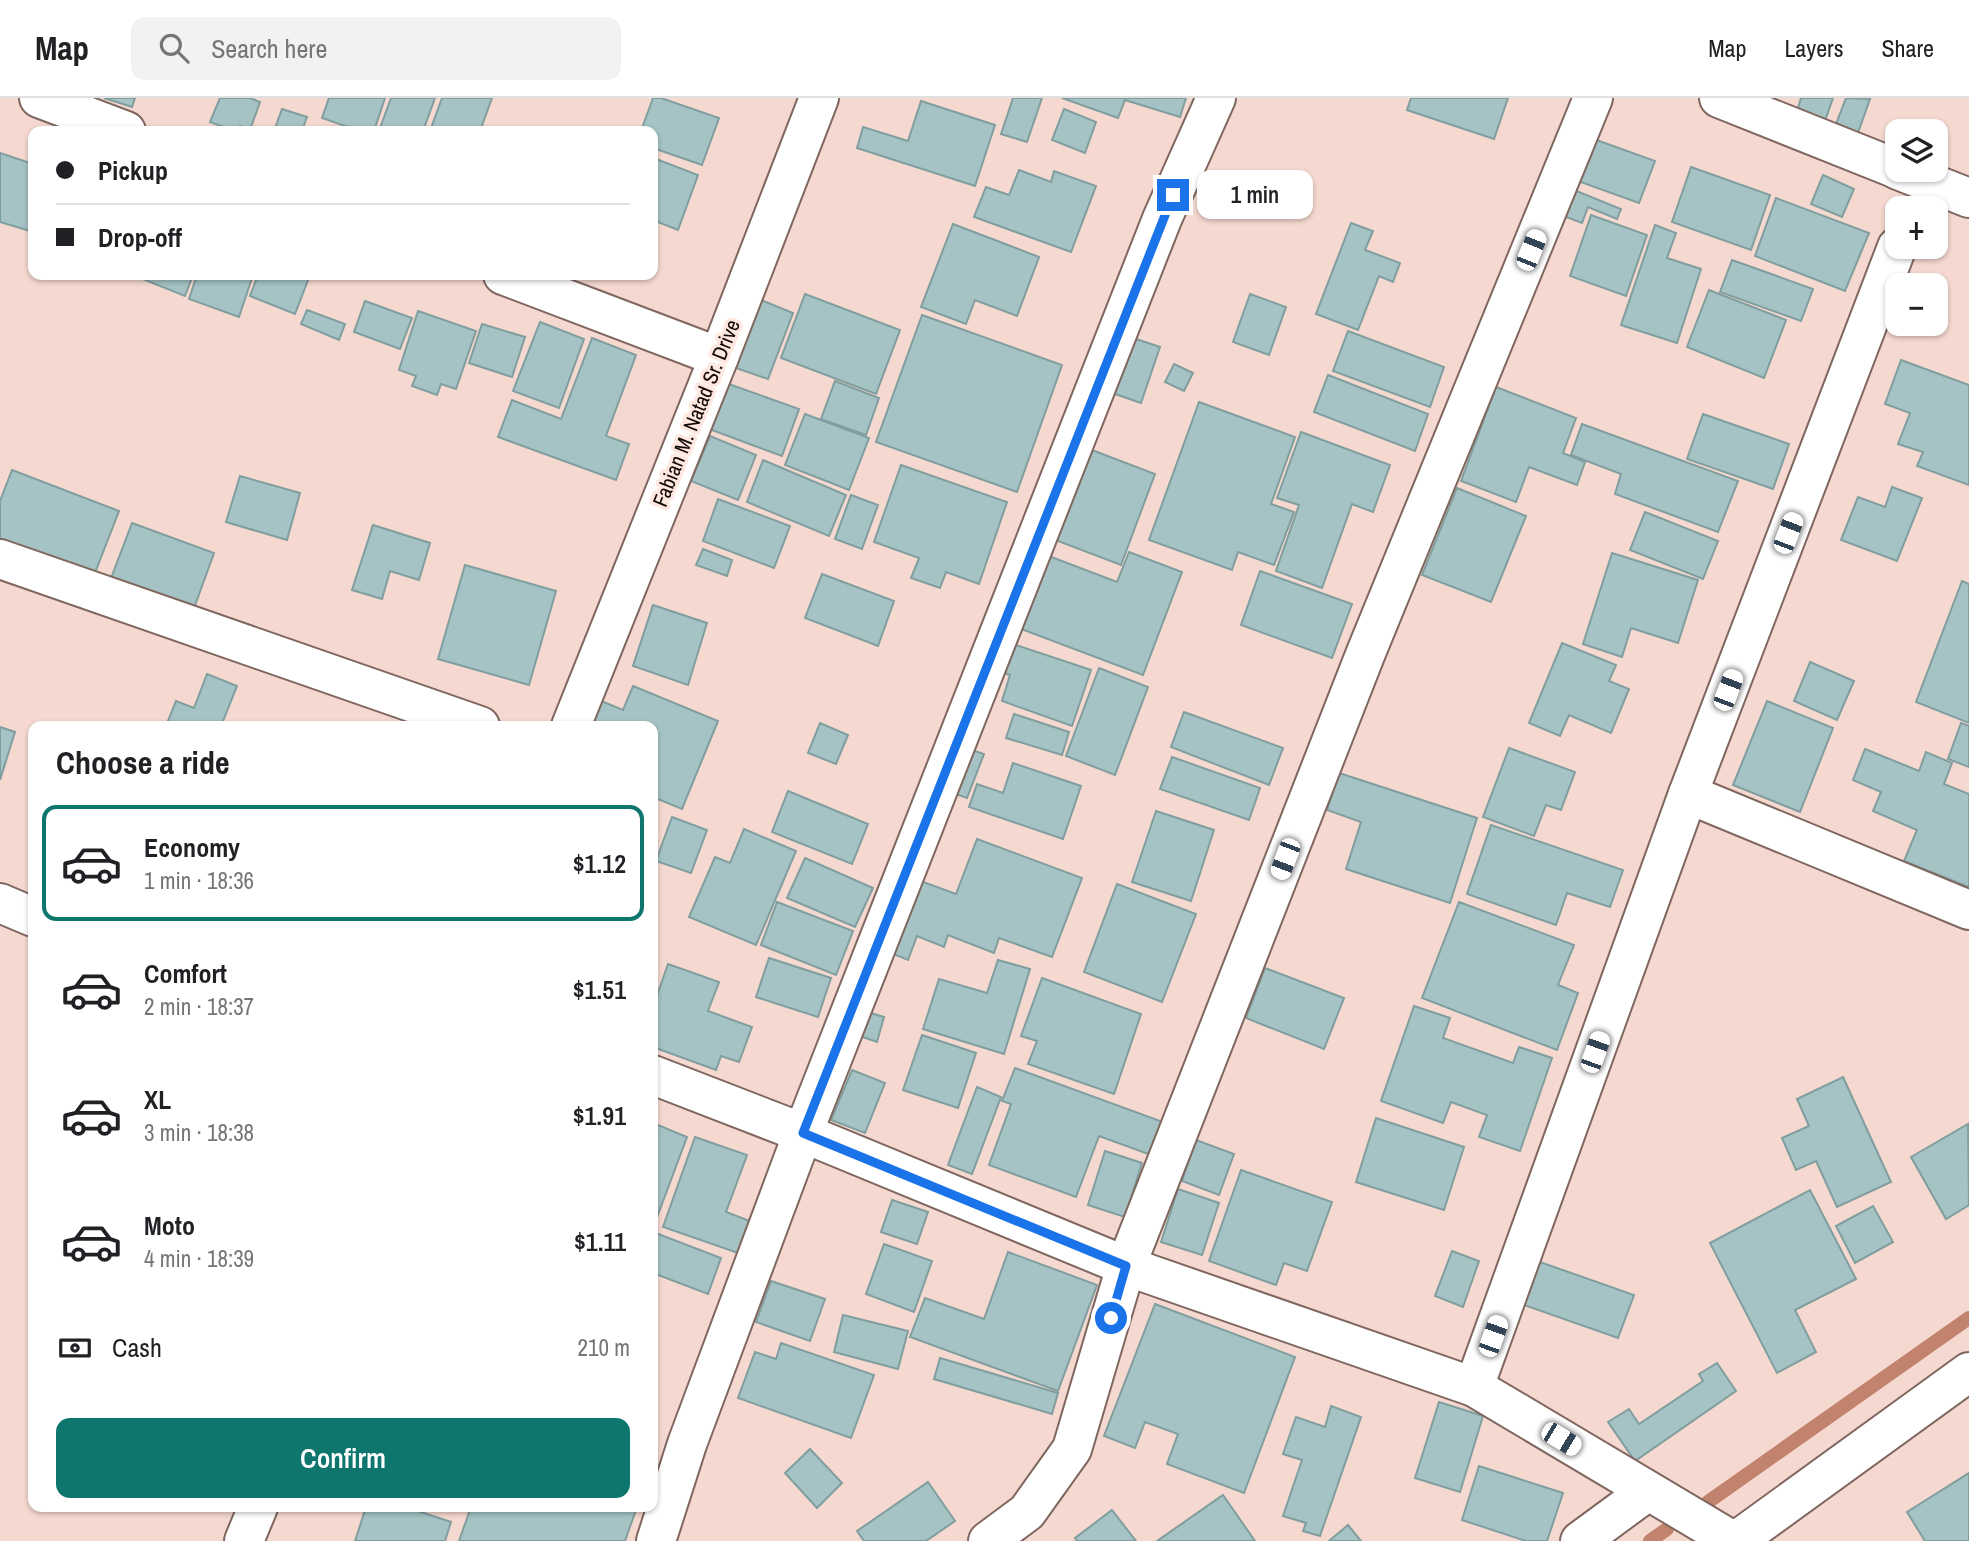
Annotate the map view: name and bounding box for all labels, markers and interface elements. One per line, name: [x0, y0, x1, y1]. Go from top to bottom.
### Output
search box: [131, 17, 621, 80]
text: Map: [35, 26, 89, 70]
icon: search: [155, 29, 193, 67]
text: Search here: [211, 31, 327, 66]
text: Map: [1708, 32, 1746, 64]
text: Layers: [1784, 32, 1843, 64]
text: Share: [1881, 32, 1934, 64]
map controls: [1885, 119, 1948, 336]
button: layers: [1885, 119, 1948, 182]
text: Pickup: [98, 153, 168, 188]
callout: 1 min: [1198, 170, 1313, 220]
route end: [1157, 179, 1189, 211]
text: 1 min: [1231, 179, 1279, 210]
button: +: [1885, 196, 1948, 259]
text: Drop-off: [98, 220, 182, 255]
car: [1514, 227, 1549, 273]
button: −: [1885, 273, 1948, 336]
street label: Fabian M. Natad Sr. Drive: [645, 315, 747, 511]
car: [1771, 510, 1806, 556]
car: [1711, 667, 1746, 713]
text: Choose a ride: [56, 741, 230, 784]
text: Economy: [144, 830, 240, 865]
icon: car: [60, 832, 123, 895]
car: [1268, 836, 1303, 882]
text: $1.12: [573, 846, 626, 881]
text: 1 min · 18:36: [144, 865, 254, 896]
text: Comfort: [144, 956, 227, 991]
icon: car: [60, 958, 123, 1021]
text: $1.51: [573, 972, 626, 1007]
text: 2 min · 18:37: [144, 991, 254, 1022]
car: [1578, 1029, 1613, 1075]
text: XL: [144, 1082, 171, 1117]
icon: car: [60, 1084, 123, 1147]
text: $1.91: [573, 1098, 626, 1133]
text: 3 min · 18:38: [144, 1117, 254, 1148]
text: Moto: [144, 1208, 195, 1243]
icon: car: [60, 1210, 123, 1273]
text: $1.11: [574, 1224, 626, 1259]
text: 4 min · 18:39: [144, 1243, 254, 1274]
route start: [1095, 1302, 1127, 1334]
car: [1476, 1313, 1511, 1359]
icon: cash: [56, 1329, 94, 1367]
text: Cash: [112, 1330, 162, 1365]
text: 210 m: [578, 1332, 630, 1363]
button: Confirm: [56, 1418, 630, 1498]
car: [1538, 1419, 1585, 1459]

